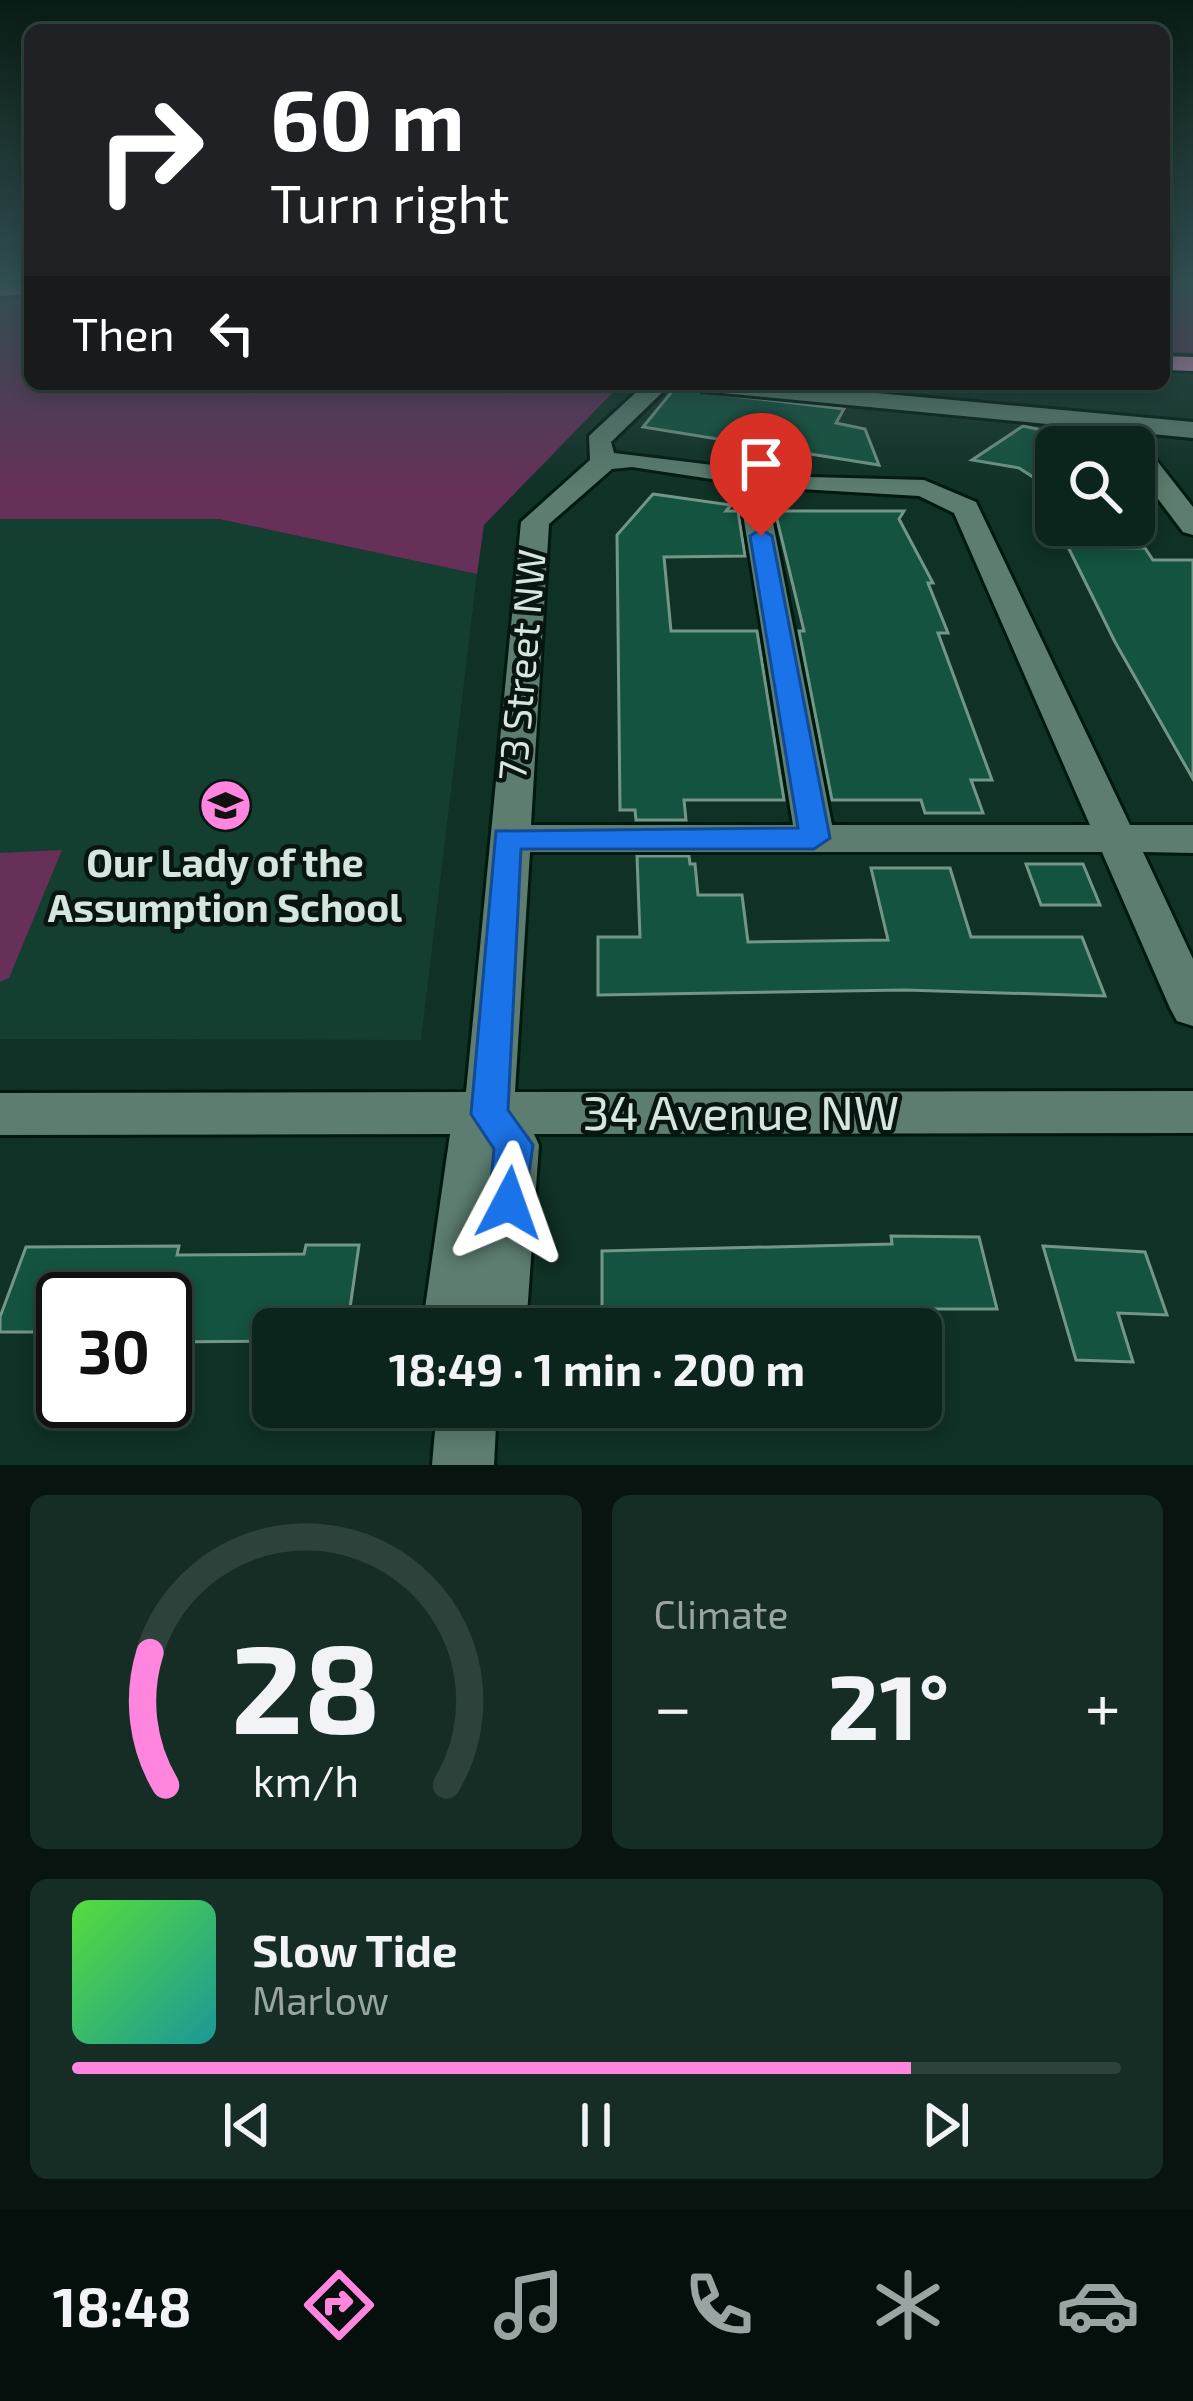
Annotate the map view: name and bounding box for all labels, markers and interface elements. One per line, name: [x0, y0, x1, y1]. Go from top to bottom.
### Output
text: 60 m: [270, 67, 465, 168]
icon: right: [72, 72, 228, 228]
text: Turn right: [270, 169, 510, 234]
icon: left: [199, 300, 265, 366]
text: Then: [72, 306, 175, 360]
pin: [710, 413, 812, 536]
map controls: [1035, 426, 1155, 546]
button: search: [1035, 426, 1155, 546]
icon: arrive: [728, 431, 794, 497]
street label: 73 Street NW: [487, 547, 554, 782]
school or university icon: Our Lady of the Assumption School: [197, 778, 253, 834]
place label: Our Lady of the Assumption School: [48, 838, 402, 930]
street label: 34 Avenue NW: [583, 1082, 899, 1140]
position arrow: [446, 1140, 572, 1266]
speed limit sign: 30: [36, 1272, 192, 1428]
text: 18:49 · 1 min · 200 m: [389, 1341, 805, 1395]
text: Climate: [654, 1590, 788, 1637]
text: 28: [231, 1609, 381, 1759]
text: 21°: [827, 1650, 949, 1758]
text: −: [654, 1665, 692, 1744]
text: +: [1085, 1665, 1121, 1744]
text: km/h: [252, 1754, 359, 1806]
text: Slow Tide: [252, 1922, 457, 1976]
text: Marlow: [252, 1976, 389, 2023]
icon: previous: [214, 2092, 280, 2158]
icon: pause: [563, 2092, 629, 2158]
icon: next: [913, 2092, 979, 2158]
icon: directions: [297, 2263, 381, 2347]
icon: music: [487, 2263, 571, 2347]
icon: phone: [677, 2263, 761, 2347]
icon: climate: [866, 2263, 950, 2347]
icon: car: [1056, 2263, 1140, 2347]
text: 18:48: [53, 2273, 192, 2338]

